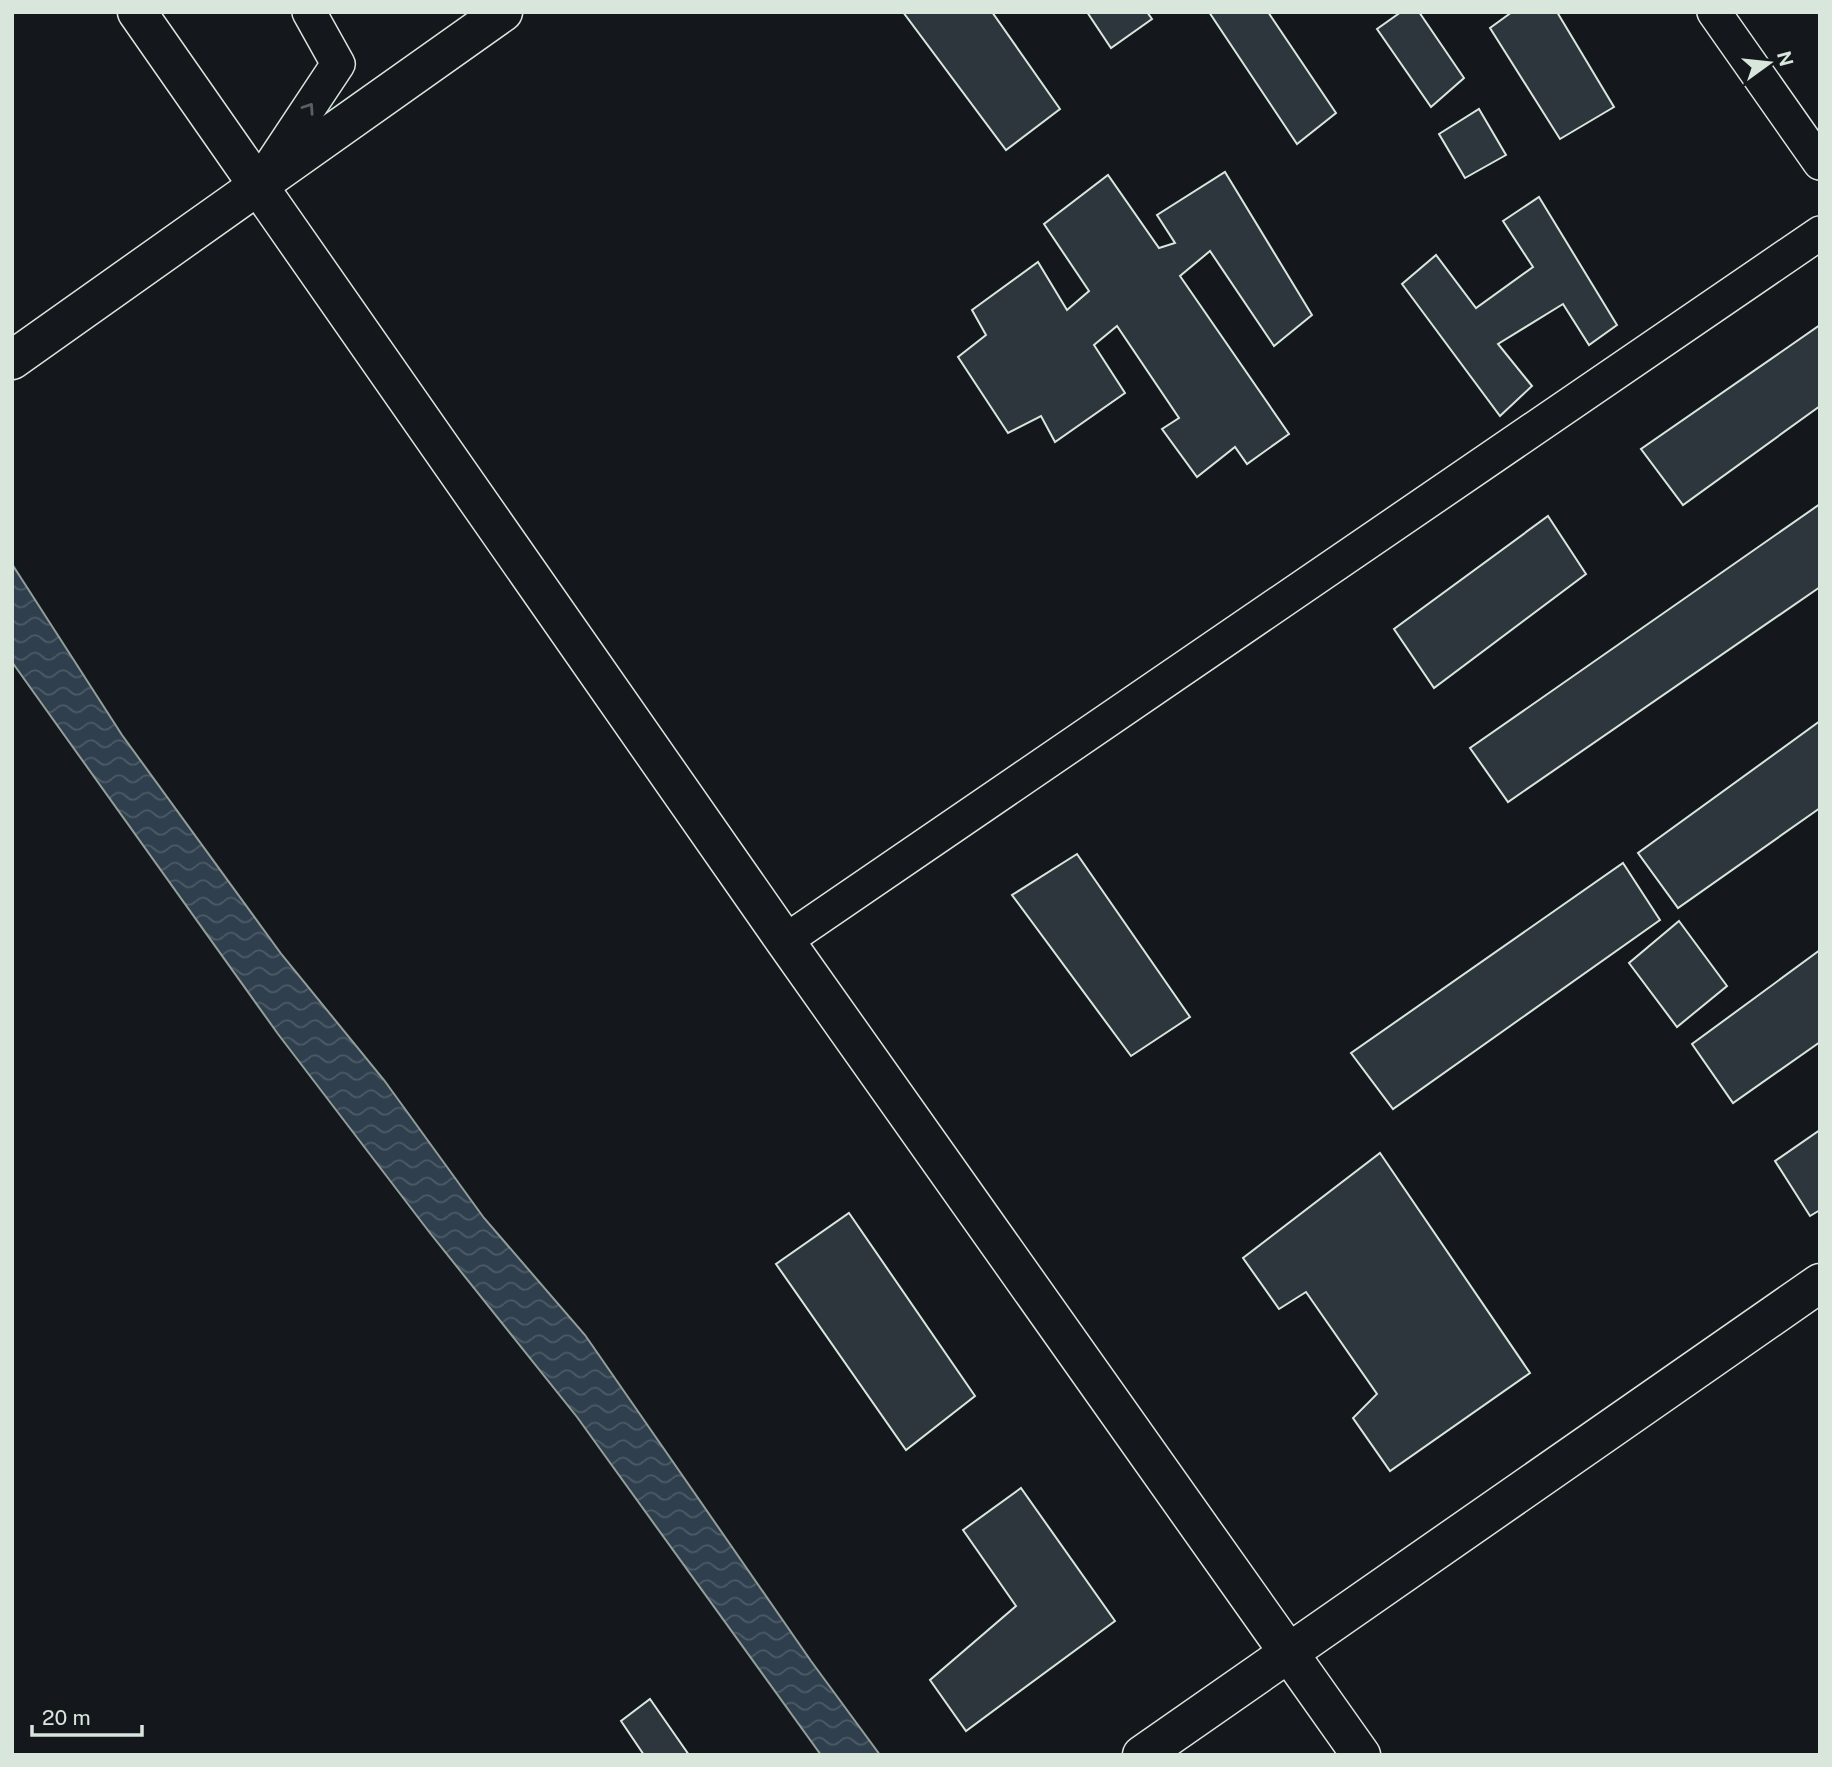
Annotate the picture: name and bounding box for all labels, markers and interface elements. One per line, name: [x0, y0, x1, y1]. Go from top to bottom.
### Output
north arrow: [1734, 28, 1804, 98]
text: N: [1773, 49, 1798, 69]
one-way arrow: [301, 102, 314, 115]
scale bar: [32, 1694, 142, 1738]
text: 20 m: [42, 1705, 91, 1730]

